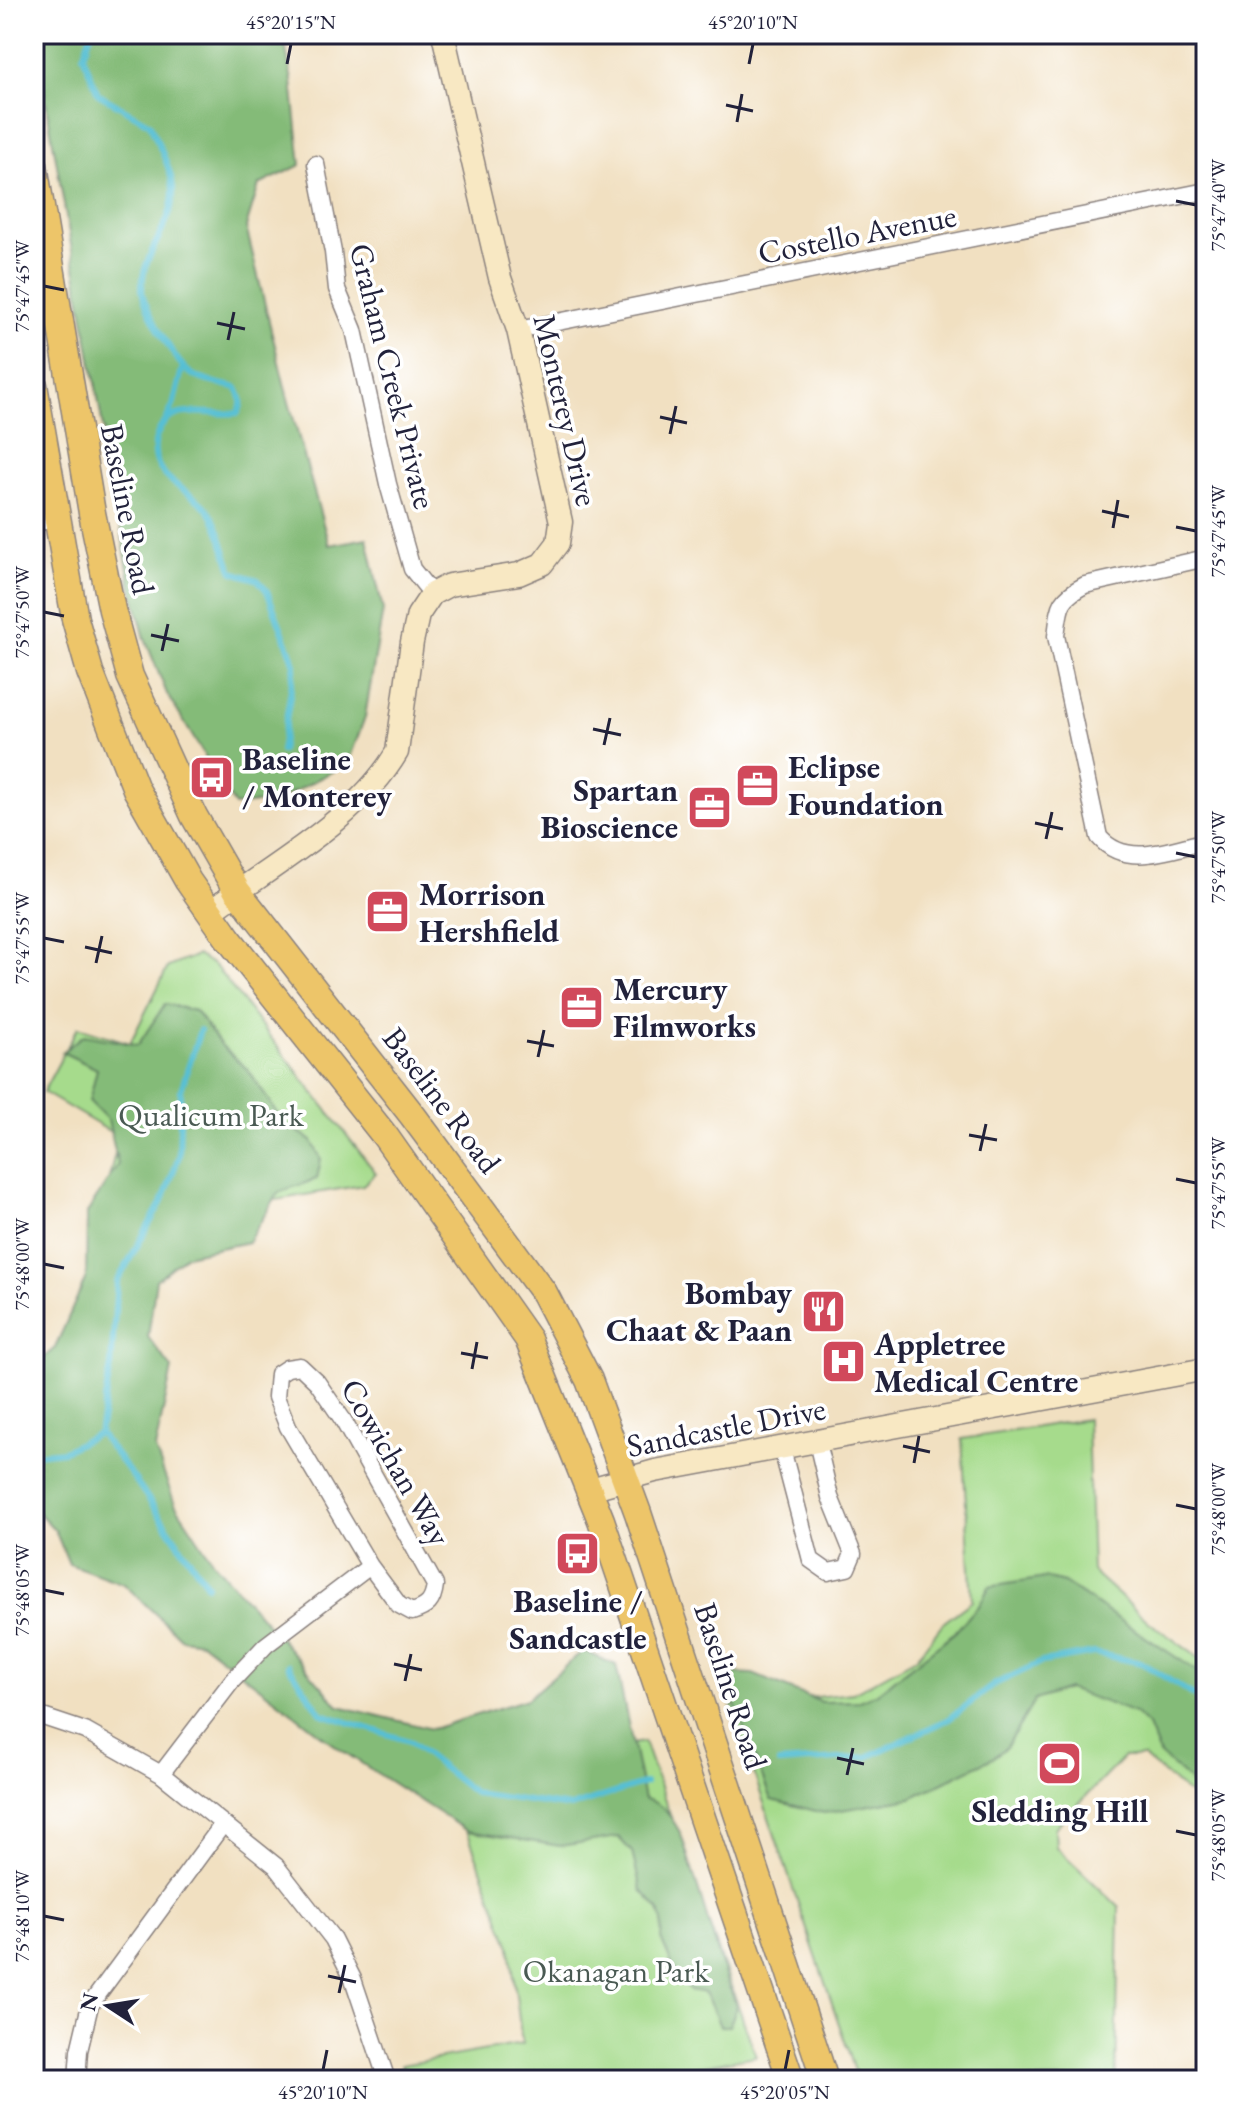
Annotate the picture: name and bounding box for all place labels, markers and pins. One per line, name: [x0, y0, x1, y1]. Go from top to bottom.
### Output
place label: Baseline / Monterey: [242, 738, 393, 817]
place label: Eclipse Foundation: [788, 746, 944, 825]
bus stop icon: Baseline / Monterey: [187, 753, 235, 801]
office icon: Eclipse Foundation: [733, 761, 781, 809]
place label: Spartan Bioscience: [540, 769, 678, 848]
office icon: Spartan Bioscience: [685, 784, 733, 832]
place label: Morrison Hershfield: [419, 873, 559, 952]
office icon: Morrison Hershfield: [364, 888, 412, 936]
place label: Mercury Filmworks: [613, 968, 756, 1047]
office icon: Mercury Filmworks: [558, 983, 606, 1031]
place label: Bombay Chaat & Paan: [606, 1272, 793, 1351]
restaurant icon: Bombay Chaat & Paan: [799, 1287, 847, 1335]
place label: Appletree Medical Centre: [873, 1323, 1078, 1402]
hospital icon: Appletree Medical Centre: [819, 1338, 867, 1386]
bus stop icon: Baseline / Sandcastle: [554, 1530, 602, 1578]
place label: Baseline / Sandcastle: [509, 1580, 647, 1659]
sports icon: Sledding Hill: [1036, 1740, 1084, 1788]
place label: Sledding Hill: [971, 1790, 1149, 1832]

